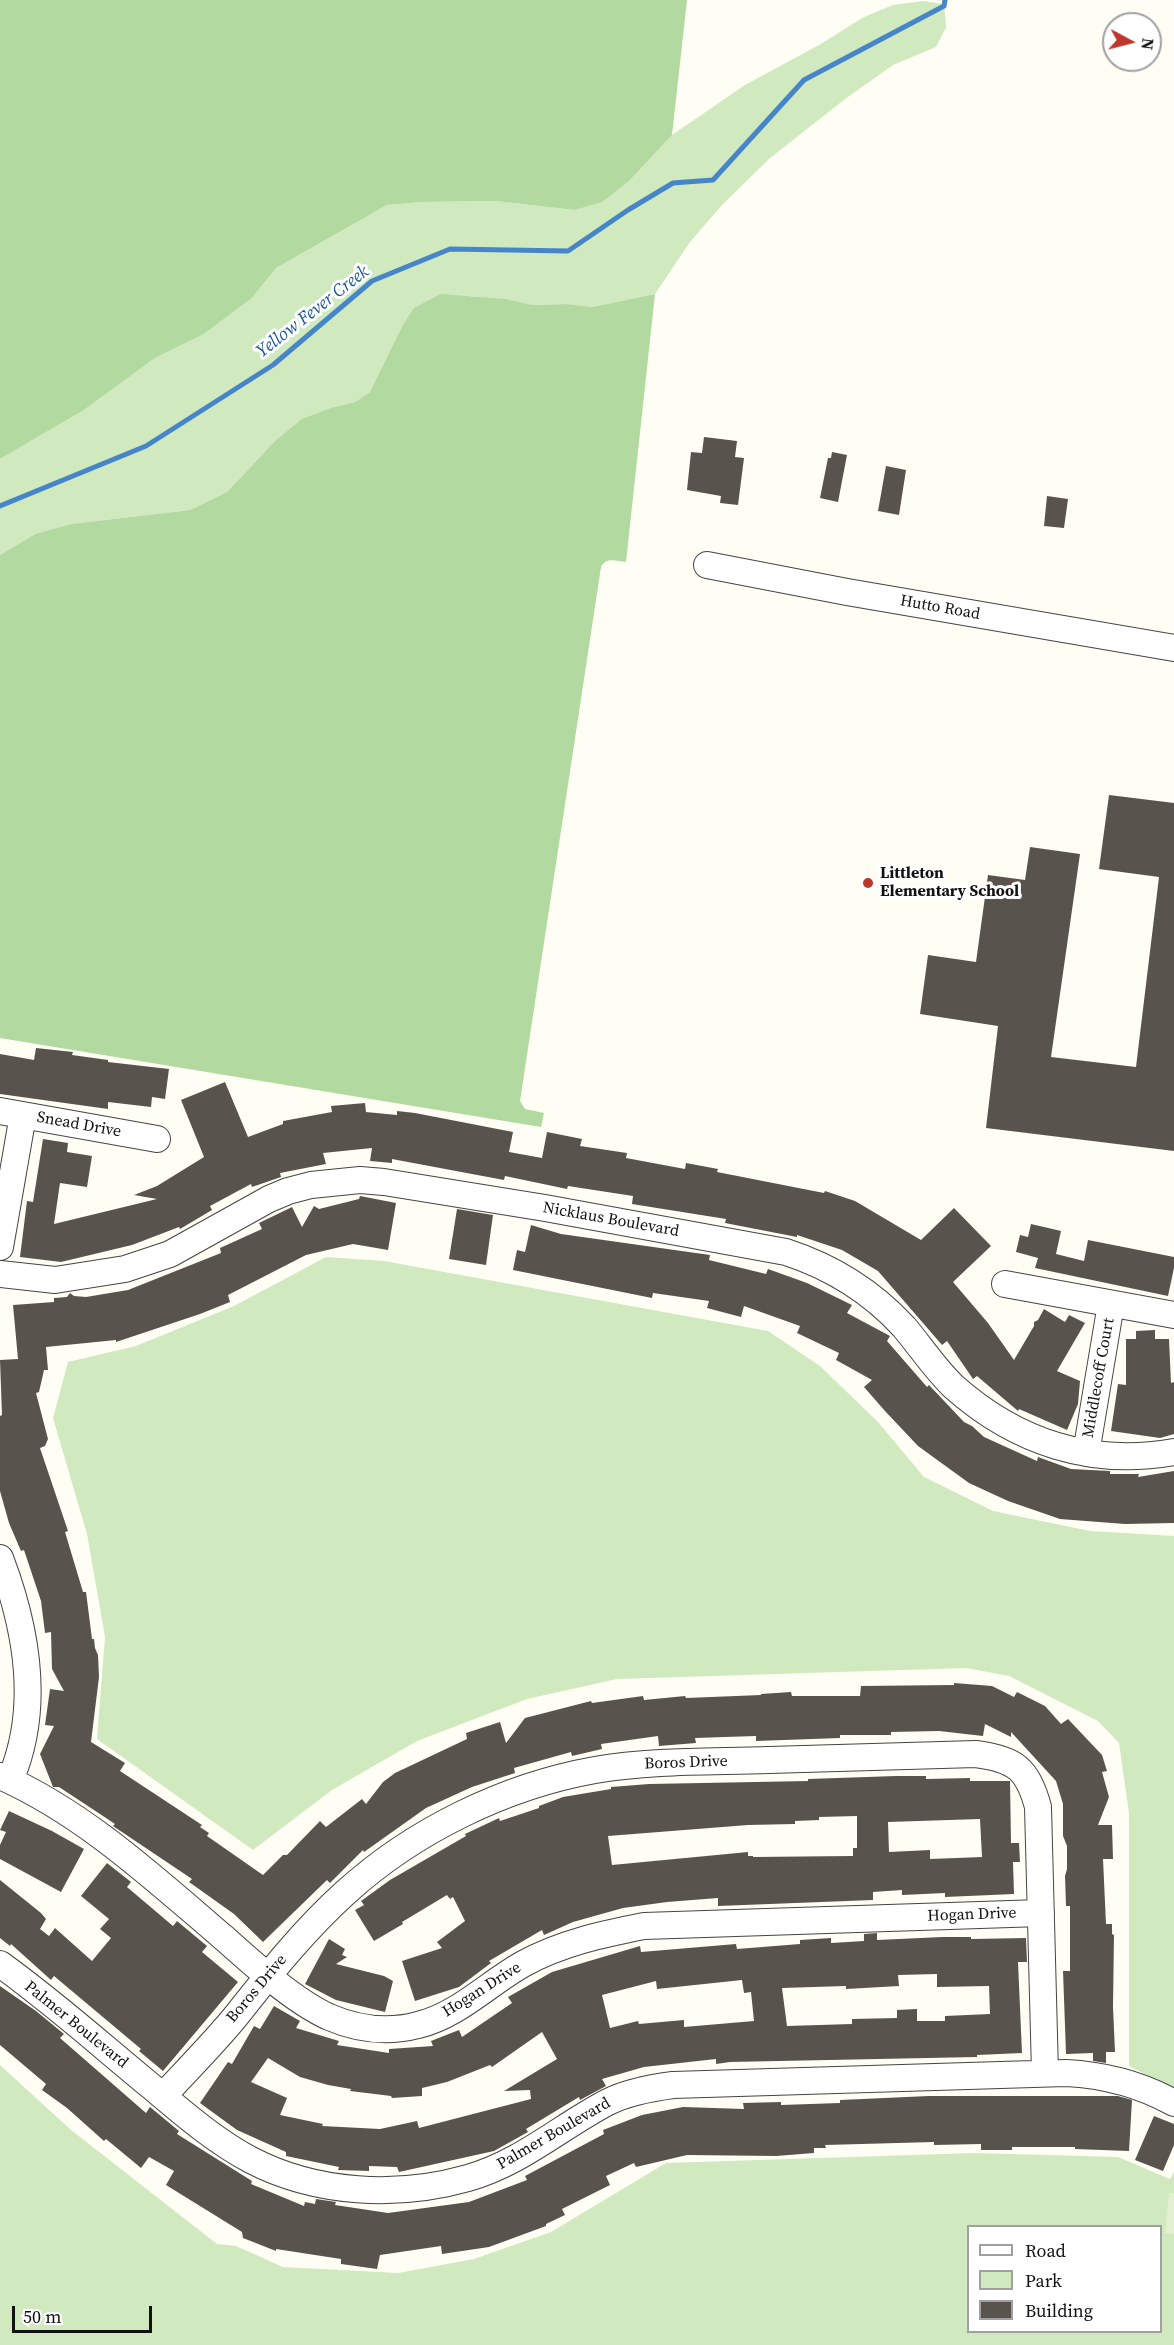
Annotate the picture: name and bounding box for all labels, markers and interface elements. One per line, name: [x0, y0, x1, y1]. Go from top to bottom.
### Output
north arrow: [1102, 12, 1162, 72]
text: N: [1136, 37, 1160, 51]
water label: Yellow Fever Creek: [252, 261, 374, 363]
street label: Hutto Road: [898, 592, 982, 624]
place label: Littleton Elementary School: [880, 864, 1019, 902]
marker: Littleton Elementary School: [861, 876, 875, 890]
street label: Snead Drive: [35, 1108, 123, 1142]
street label: Nicklaus Boulevard: [541, 1199, 681, 1241]
street label: Middlecoff Court: [1079, 1317, 1119, 1439]
street label: Boros Drive: [644, 1752, 728, 1774]
street label: Hogan Drive: [927, 1904, 1017, 1926]
street label: Boros Drive: [223, 1951, 291, 2027]
street label: Hogan Drive: [439, 1958, 525, 2022]
street label: Palmer Boulevard: [20, 1977, 132, 2073]
street label: Palmer Boulevard: [494, 2094, 614, 2174]
legend: [967, 2225, 1162, 2333]
text: Road: [1025, 2238, 1066, 2263]
text: Park: [1025, 2268, 1062, 2293]
scale bar: [15, 2294, 154, 2332]
text: Building: [1025, 2298, 1093, 2323]
text: 50 m: [23, 2304, 61, 2329]

